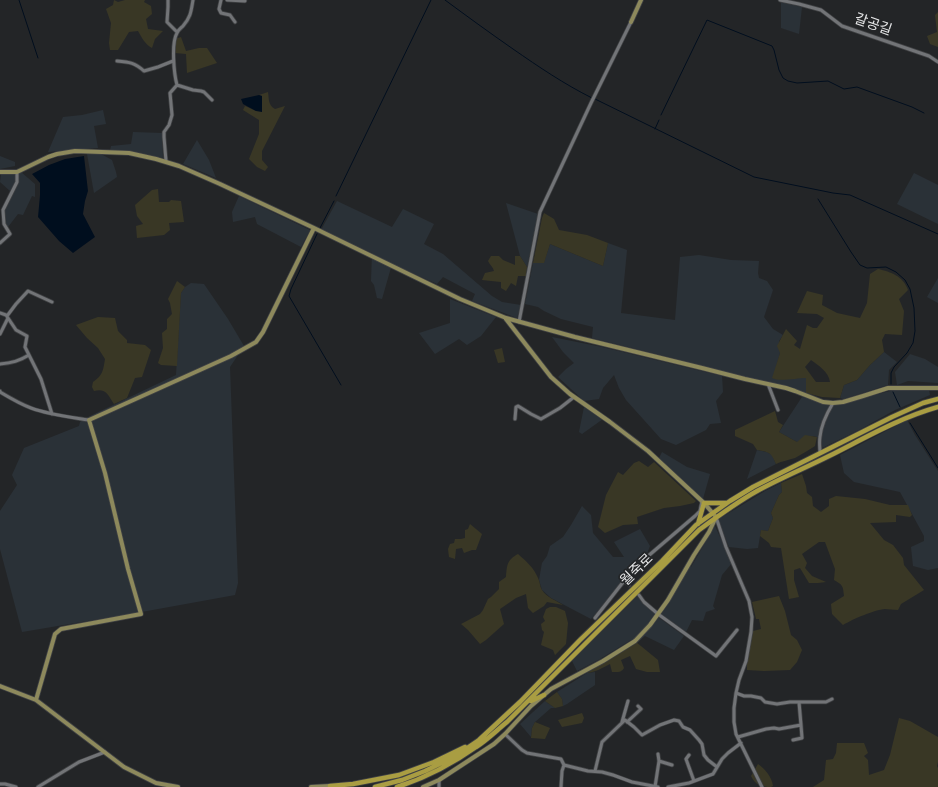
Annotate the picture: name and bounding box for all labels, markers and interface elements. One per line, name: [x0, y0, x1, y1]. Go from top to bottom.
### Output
street label: 갈공길: [852, 11, 894, 39]
street label: 월죽로: [617, 551, 657, 589]

